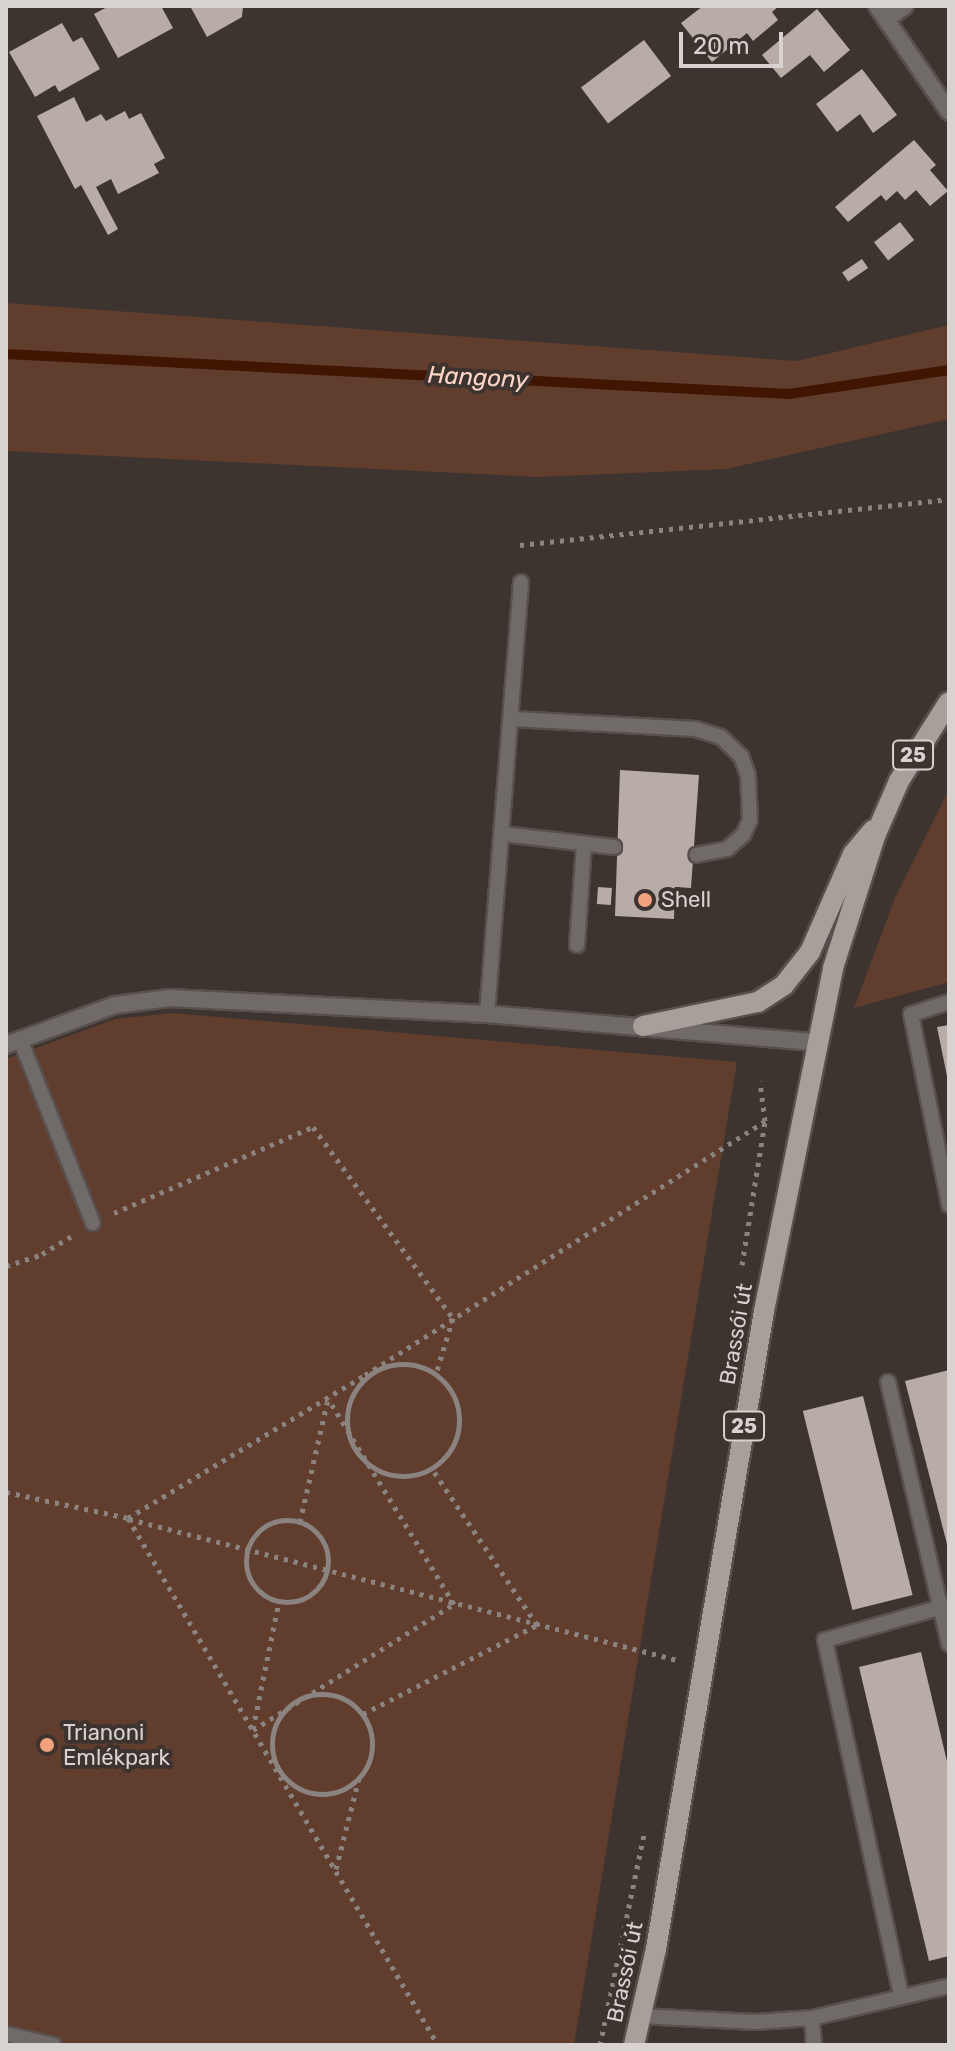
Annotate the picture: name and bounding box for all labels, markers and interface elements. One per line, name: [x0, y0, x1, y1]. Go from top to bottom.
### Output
scale bar: [683, 16, 787, 66]
text: 20 m: [693, 32, 750, 60]
water label: Hangony: [427, 361, 529, 395]
road number: 25: [891, 739, 935, 771]
place label: Shell: [661, 887, 711, 913]
marker: Shell: [636, 891, 654, 909]
street label: Brassói út: [714, 1281, 758, 1387]
road number: 25: [722, 1410, 766, 1442]
place label: Trianoni Emlékpark: [63, 1719, 170, 1770]
marker: Trianoni Emlékpark: [38, 1736, 56, 1754]
street label: Brassói út: [601, 1919, 649, 2025]

